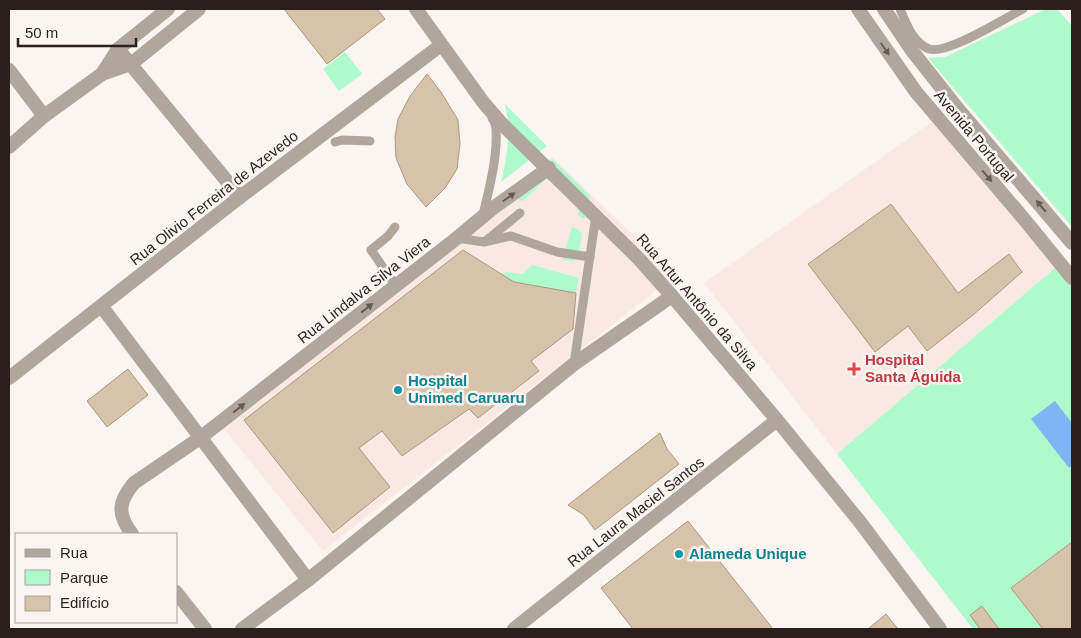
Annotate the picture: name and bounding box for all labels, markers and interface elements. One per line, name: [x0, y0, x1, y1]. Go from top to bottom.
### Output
scale bar: [18, 15, 135, 47]
text: 50 m: [25, 24, 58, 41]
one-way arrow: [880, 42, 890, 56]
street label: Avenida Portugal: [931, 87, 1018, 185]
street label: Rua Olivio Ferreira de Azevedo: [126, 127, 301, 268]
one-way arrow: [981, 169, 992, 182]
one-way arrow: [502, 192, 515, 202]
one-way arrow: [1035, 200, 1046, 213]
street label: Rua Artur Antônio da Silva: [634, 230, 762, 374]
street label: Rua Lindalva Silva Viera: [294, 232, 434, 347]
one-way arrow: [360, 303, 373, 314]
place label: Hospital Santa Águida: [865, 351, 962, 385]
marker: Hospital Santa Águida: [847, 362, 861, 376]
place label: Hospital Unimed Caruaru: [408, 372, 525, 406]
marker: Hospital Unimed Caruaru: [392, 384, 404, 396]
one-way arrow: [232, 402, 245, 413]
street label: Rua Laura Maciel Santos: [564, 453, 707, 570]
legend: [15, 533, 178, 623]
text: Rua: [60, 544, 88, 561]
place label: Alameda Unique: [689, 545, 807, 562]
marker: Alameda Unique: [673, 548, 685, 560]
text: Parque: [60, 569, 108, 586]
text: Edifício: [60, 594, 109, 611]

